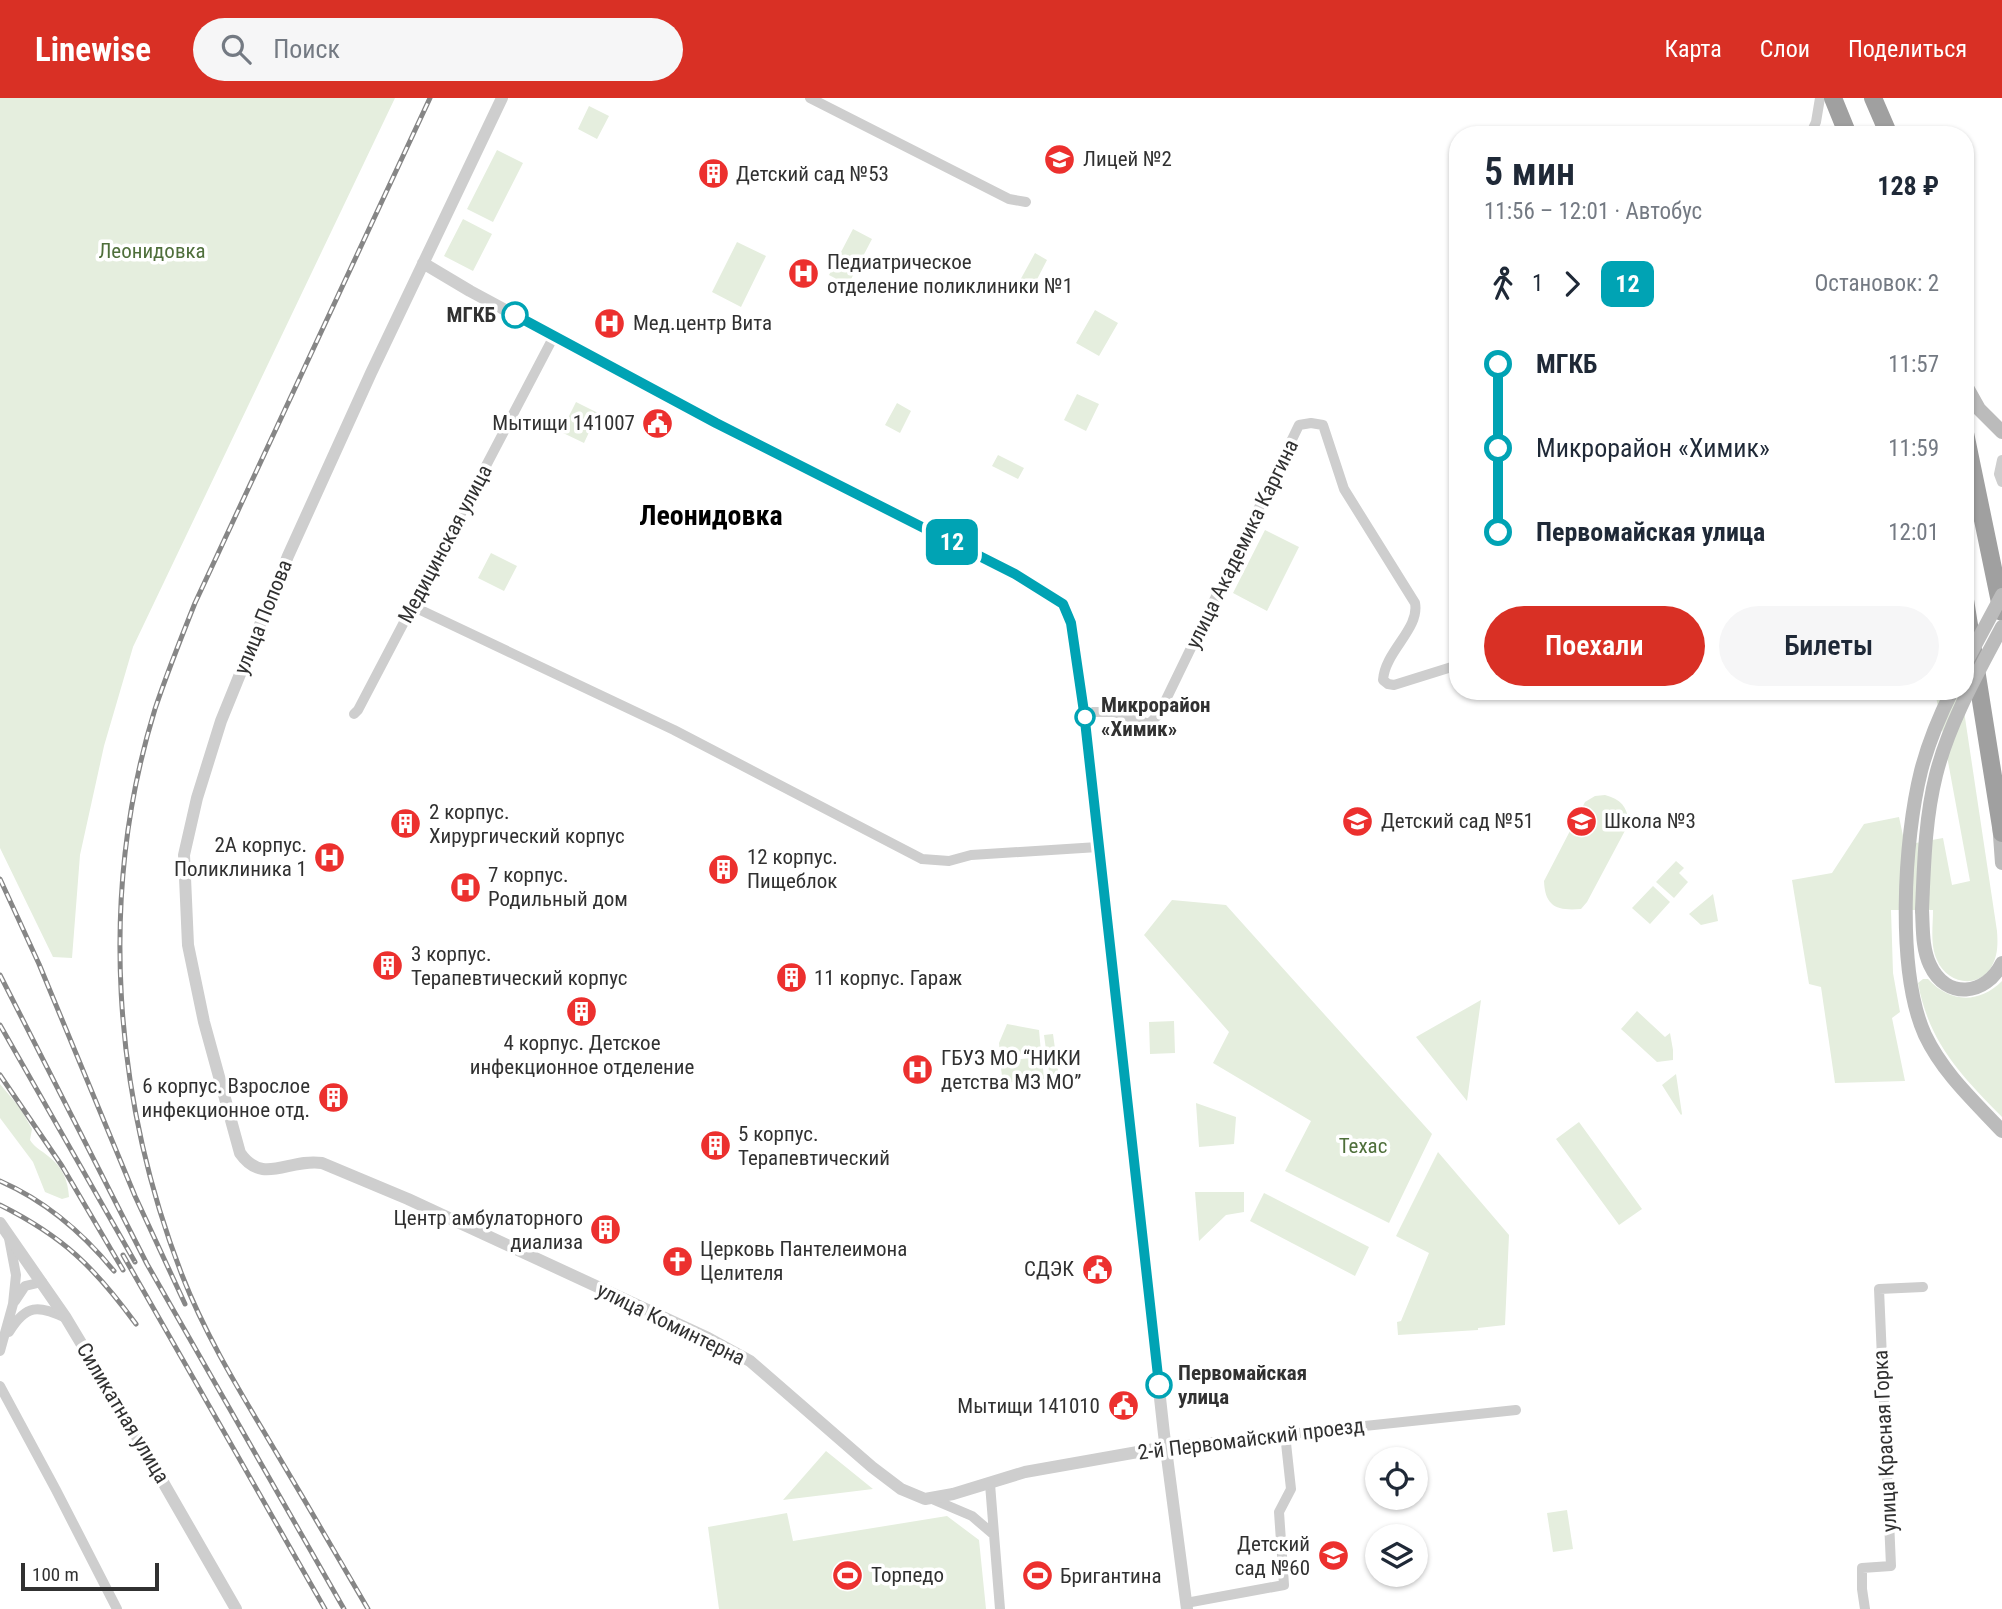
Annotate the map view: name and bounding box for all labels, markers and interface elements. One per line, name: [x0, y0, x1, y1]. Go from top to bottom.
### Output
search box: [193, 18, 683, 81]
text: Linewise: [35, 30, 151, 69]
icon: search: [217, 30, 255, 68]
text: Поиск: [273, 34, 340, 64]
text: Карта: [1664, 35, 1722, 63]
text: Слои: [1760, 35, 1810, 63]
text: Поделиться: [1848, 35, 1967, 63]
school or university icon: Лицей №2: [1043, 142, 1077, 176]
place label: Лицей №2: [1083, 147, 1172, 171]
text: 5 мин: [1484, 150, 1575, 194]
building icon: Детский сад №53: [696, 157, 730, 191]
place label: Детский сад №53: [736, 162, 889, 186]
text: 128 ₽: [1877, 171, 1939, 201]
text: 11:56 – 12:01 · Автобус: [1484, 198, 1702, 225]
park label: Леонидовка: [98, 239, 206, 263]
place label: Педиатрическое отделение поликлиники №1: [827, 250, 1073, 298]
hospital icon: Педиатрическое отделение поликлиники №1: [787, 257, 821, 291]
icon: walk: [1484, 265, 1522, 303]
icon: forward: [1553, 265, 1591, 303]
text: 1: [1532, 270, 1543, 297]
text: 12: [1615, 270, 1640, 298]
text: Остановок: 2: [1815, 270, 1939, 297]
marker: МГКБ: [502, 302, 528, 328]
place label: МГКБ: [446, 303, 496, 327]
hospital icon: Мед.центр Вита: [593, 306, 627, 340]
place label: Мед.центр Вита: [633, 311, 772, 335]
text: МГКБ: [1536, 349, 1597, 379]
text: 11:57: [1888, 351, 1939, 378]
public building icon: Мытищи 141007: [641, 406, 675, 440]
place label: Мытищи 141007: [492, 411, 635, 435]
text: Микрорайон «Химик»: [1536, 433, 1770, 463]
text: 11:59: [1888, 435, 1939, 462]
street label: улица Академика Каргина: [1181, 436, 1303, 652]
street label: Медицинская улица: [393, 461, 497, 627]
district label: Леонидовка: [639, 499, 783, 532]
text: Первомайская улица: [1536, 517, 1765, 547]
line badge: 12: [920, 519, 984, 565]
text: 12:01: [1888, 519, 1939, 546]
text: 12: [940, 528, 964, 556]
street label: улица Попова: [229, 556, 297, 678]
button: Поехали: [1484, 606, 1705, 686]
button: Билеты: [1719, 606, 1939, 686]
place label: Микрорайон «Химик»: [1101, 693, 1211, 741]
marker: Микрорайон «Химик»: [1075, 707, 1095, 727]
place label: 2 корпус. Хирургический корпус: [429, 800, 625, 848]
school or university icon: Детский сад №51: [1341, 804, 1375, 838]
school or university icon: Школа №3: [1564, 804, 1598, 838]
building icon: 2 корпус. Хирургический корпус: [389, 807, 423, 841]
place label: Детский сад №51: [1381, 809, 1534, 833]
place label: Школа №3: [1604, 809, 1696, 833]
place label: 2А корпус. Поликлиника 1: [174, 833, 307, 881]
hospital icon: 2А корпус. Поликлиника 1: [313, 840, 347, 874]
place label: 12 корпус. Пищеблок: [747, 845, 838, 893]
building icon: 12 корпус. Пищеблок: [707, 852, 741, 886]
place label: 7 корпус. Родильный дом: [488, 863, 628, 911]
hospital icon: 7 корпус. Родильный дом: [448, 870, 482, 904]
place label: 3 корпус. Терапевтический корпус: [411, 942, 628, 990]
building icon: 3 корпус. Терапевтический корпус: [371, 949, 405, 983]
building icon: 11 корпус. Гараж: [774, 961, 808, 995]
place label: 11 корпус. Гараж: [814, 966, 962, 990]
building icon: 4 корпус. Детское инфекционное отделение: [565, 994, 599, 1028]
place label: 4 корпус. Детское инфекционное отделение: [470, 1031, 694, 1079]
place label: ГБУЗ МО “НИКИ детства МЗ МО”: [941, 1046, 1081, 1094]
hospital icon: ГБУЗ МО “НИКИ детства МЗ МО”: [901, 1053, 935, 1087]
place label: 6 корпус. Взрослое инфекционное отд.: [141, 1074, 310, 1122]
building icon: 6 корпус. Взрослое инфекционное отд.: [316, 1081, 350, 1115]
place label: 5 корпус. Терапевтический: [738, 1122, 890, 1170]
building icon: 5 корпус. Терапевтический: [698, 1129, 732, 1163]
park label: Техас: [1339, 1134, 1387, 1158]
place label: Центр амбулаторного диализа: [393, 1206, 583, 1254]
building icon: Центр амбулаторного диализа: [589, 1213, 623, 1247]
place label: Церковь Пантелеимона Целителя: [700, 1237, 907, 1285]
church icon: Церковь Пантелеимона Целителя: [660, 1244, 694, 1278]
public building icon: СДЭК: [1080, 1252, 1114, 1286]
place label: СДЭК: [1024, 1257, 1074, 1281]
street label: улица Коминтерна: [593, 1278, 749, 1370]
street label: Силикатная улица: [72, 1338, 174, 1488]
street label: улица Красная Горка: [1868, 1349, 1902, 1533]
place label: Первомайская улица: [1178, 1361, 1307, 1409]
marker: Первомайская улица: [1146, 1372, 1172, 1398]
public building icon: Мытищи 141010: [1106, 1389, 1140, 1423]
place label: Мытищи 141010: [957, 1394, 1100, 1418]
street label: 2-й Первомайский проезд: [1136, 1413, 1366, 1465]
map controls: [1365, 1447, 1428, 1587]
button: locate: [1365, 1447, 1428, 1510]
button: layers: [1365, 1524, 1428, 1587]
place label: Детский сад №60: [1235, 1532, 1310, 1580]
school or university icon: Детский сад №60: [1316, 1539, 1350, 1573]
sports icon: Торпедо: [831, 1558, 865, 1592]
sports icon: Бригантина: [1020, 1559, 1054, 1593]
scale bar: [21, 1560, 159, 1592]
text: 100 m: [32, 1563, 79, 1586]
place label: Торпедо: [871, 1563, 944, 1587]
place label: Бригантина: [1060, 1564, 1162, 1588]

